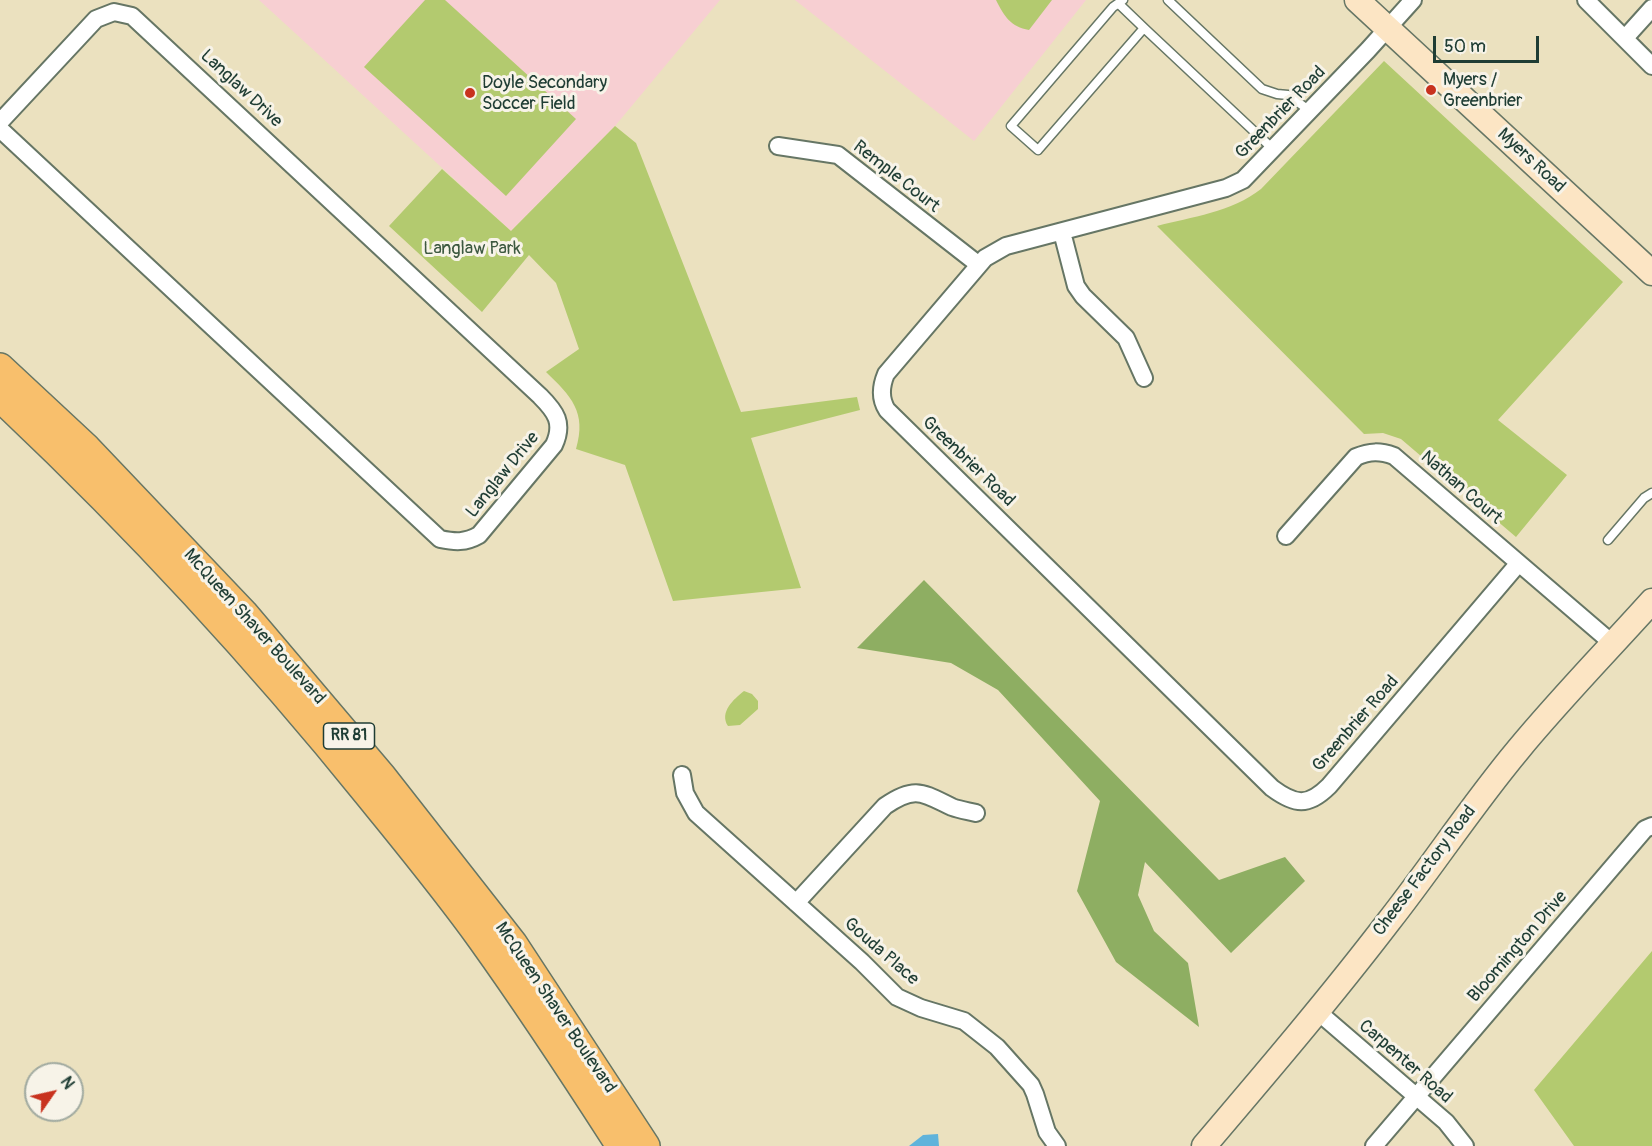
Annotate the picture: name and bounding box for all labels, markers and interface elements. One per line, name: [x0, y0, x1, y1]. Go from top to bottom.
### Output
scale bar: [1436, 24, 1542, 62]
text: 50 m: [1444, 35, 1486, 58]
street label: Langlaw Drive: [195, 46, 287, 132]
street label: Greenbrier Road: [1231, 62, 1331, 164]
place label: Myers / Greenbrier: [1443, 69, 1522, 112]
place label: Doyle Secondary Soccer Field: [482, 72, 607, 115]
marker: Myers / Greenbrier: [1424, 83, 1438, 97]
marker: Doyle Secondary Soccer Field: [463, 86, 477, 100]
street label: Myers Road: [1493, 124, 1569, 198]
street label: Remple Court: [848, 136, 944, 218]
park label: Langlaw Park: [423, 238, 521, 260]
street label: Greenbrier Road: [917, 412, 1019, 512]
street label: Langlaw Drive: [462, 428, 544, 522]
street label: Nathan Court: [1416, 447, 1506, 529]
street label: McQueen Shaver Boulevard: [179, 545, 329, 709]
street label: Greenbrier Road: [1308, 671, 1404, 777]
road number: RR 81: [324, 723, 374, 749]
street label: Cheese Factory Road: [1369, 802, 1481, 940]
street label: Bloomington Drive: [1464, 887, 1572, 1007]
street label: Gouda Place: [839, 914, 923, 990]
street label: McQueen Shaver Boulevard: [490, 918, 620, 1098]
street label: Carpenter Road: [1354, 1016, 1456, 1108]
north arrow: [24, 1062, 84, 1122]
text: N: [56, 1073, 79, 1093]

